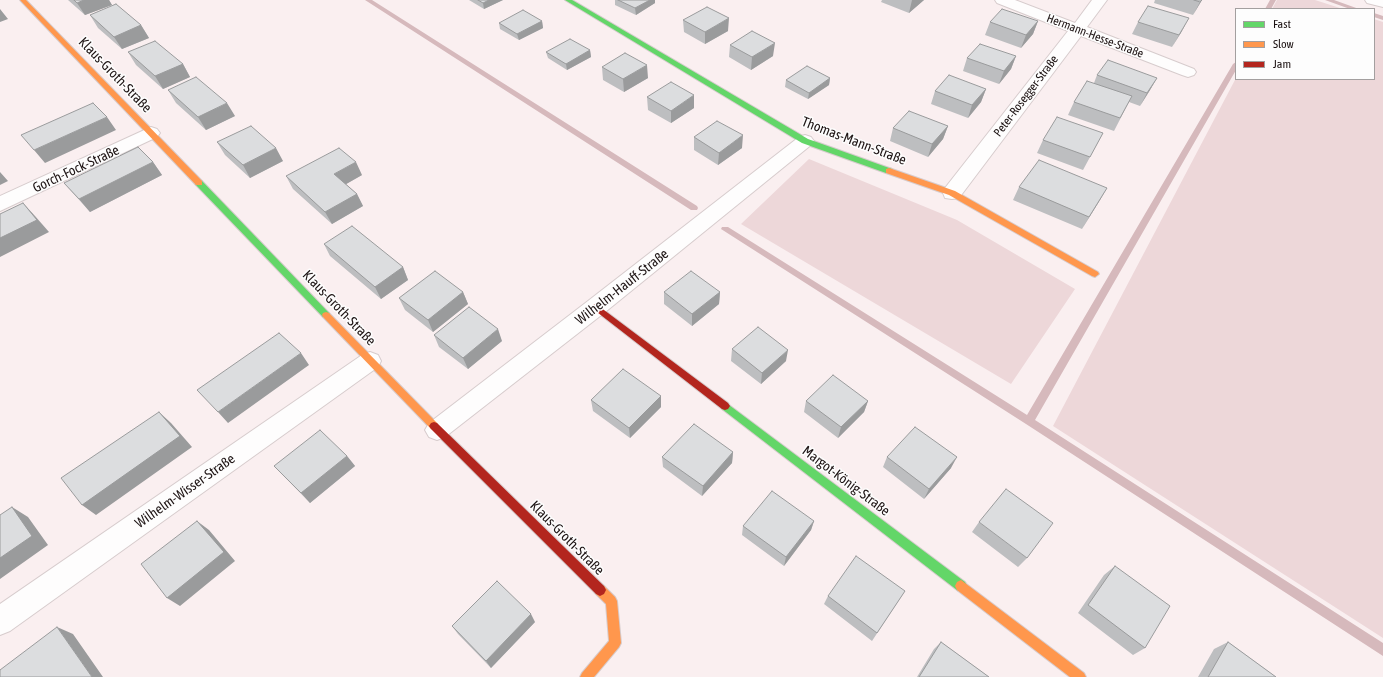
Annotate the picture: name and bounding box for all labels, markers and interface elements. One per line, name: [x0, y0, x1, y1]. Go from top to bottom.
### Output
legend: [1235, 8, 1375, 80]
street label: Hermann-Hesse-Straße: [1045, 11, 1145, 61]
text: Fast: [1273, 17, 1291, 31]
street label: Klaus-Groth-Straße: [75, 34, 155, 116]
text: Slow: [1273, 37, 1294, 51]
street label: Peter-Rosegger-Straße: [991, 52, 1061, 140]
text: Jam: [1273, 57, 1291, 71]
street label: Thomas-Mann-Straße: [799, 113, 909, 169]
street label: Gorch-Fock-Straße: [30, 142, 122, 196]
street label: Wilhelm-Hauff-Straße: [572, 246, 672, 328]
street label: Klaus-Groth-Straße: [299, 267, 379, 349]
street label: Margot-König-Straße: [799, 443, 893, 519]
street label: Wilhelm-Wisser-Straße: [132, 450, 238, 532]
street label: Klaus-Groth-Straße: [526, 497, 608, 579]

